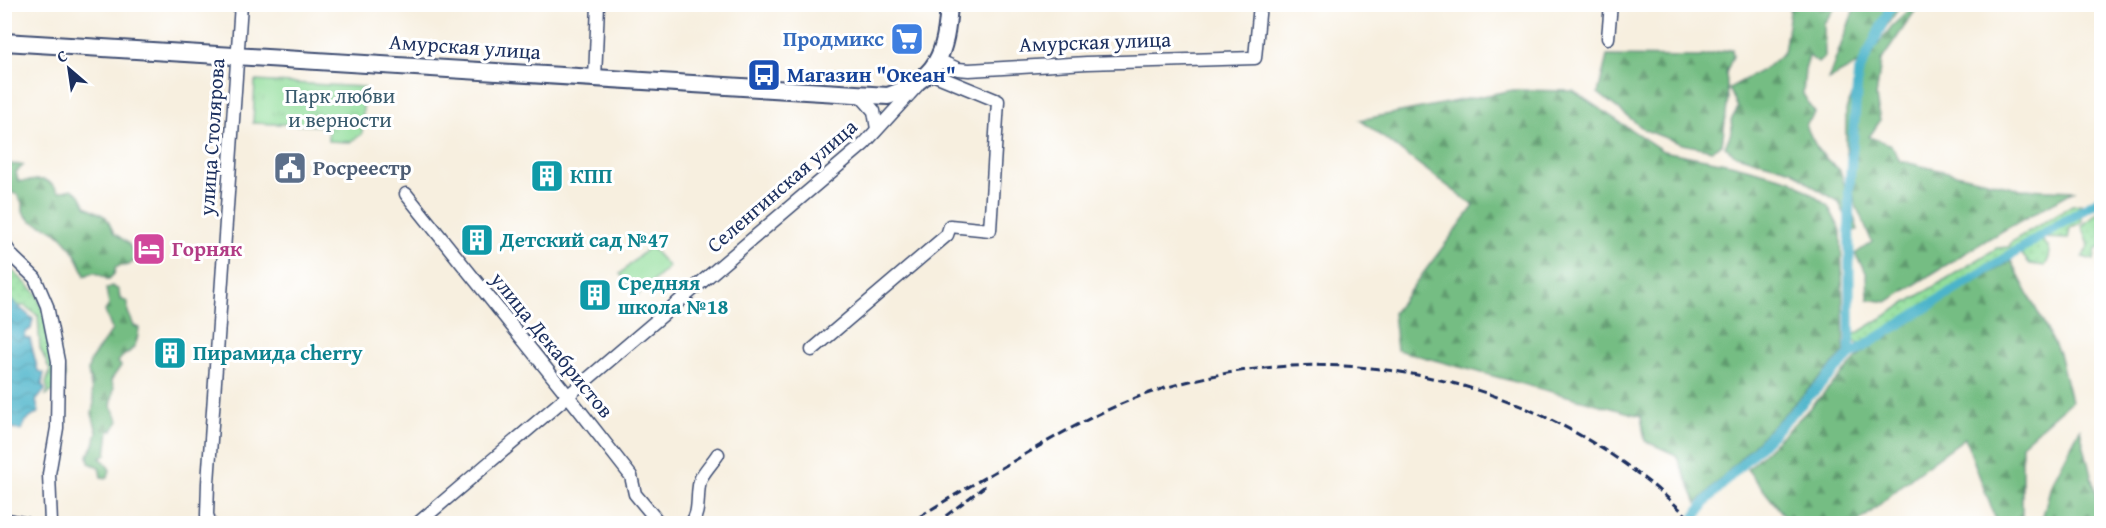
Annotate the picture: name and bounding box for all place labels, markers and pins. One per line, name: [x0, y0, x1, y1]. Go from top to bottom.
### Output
supermarket icon: Продмикс: [889, 21, 925, 57]
place label: Продмикс: [783, 23, 884, 54]
bus stop icon: Магазин "Океан": [746, 57, 782, 93]
place label: Магазин "Океан": [787, 59, 956, 90]
public building icon: Росреестр: [272, 150, 308, 186]
place label: Росреестр: [313, 152, 412, 183]
building icon: КПП: [529, 158, 565, 194]
place label: КПП: [570, 160, 612, 191]
building icon: Детский сад №47: [459, 222, 495, 258]
place label: Детский сад №47: [499, 224, 669, 255]
hotel icon: Горняк: [131, 231, 167, 267]
place label: Горняк: [172, 233, 243, 264]
place label: Средняя школа №18: [618, 267, 729, 322]
building icon: Средняя школа №18: [577, 277, 613, 313]
building icon: Пирамида cherry: [152, 335, 188, 371]
place label: Пирамида cherry: [193, 337, 363, 368]

